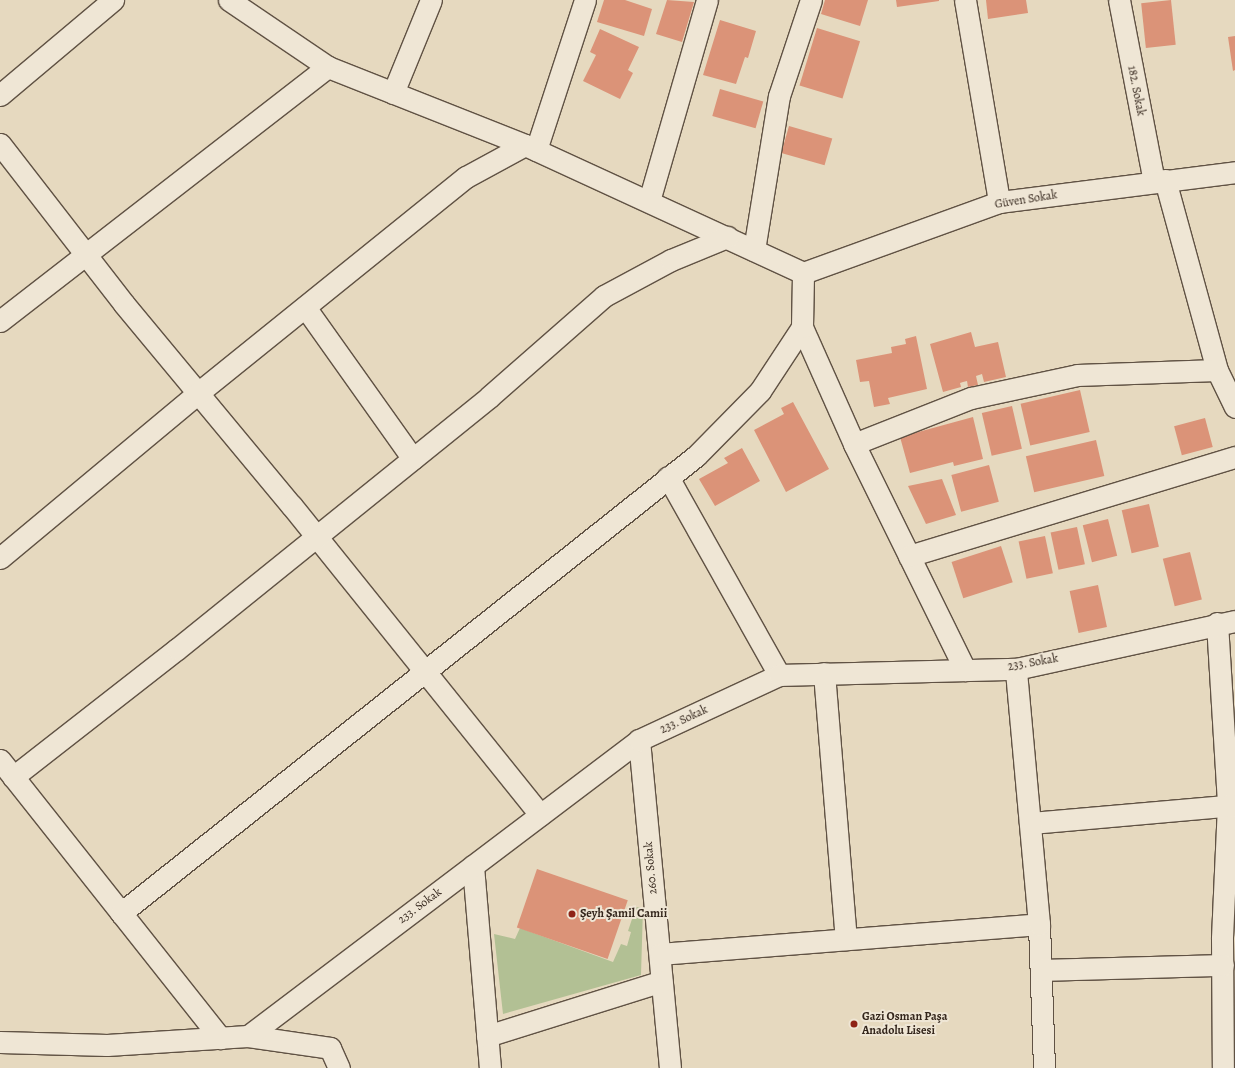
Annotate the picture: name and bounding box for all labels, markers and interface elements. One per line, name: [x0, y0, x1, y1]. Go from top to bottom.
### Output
street label: 182. Sokak: [1124, 65, 1148, 117]
street label: Güven Sokak: [994, 188, 1058, 212]
street label: 233. Sokak: [1007, 651, 1059, 675]
street label: 233. Sokak: [658, 703, 710, 737]
street label: 260. Sokak: [642, 841, 660, 895]
street label: 233. Sokak: [395, 885, 445, 927]
place label: Şeyh Şamil Camii: [580, 907, 667, 921]
marker: Şeyh Şamil Camii: [567, 909, 577, 919]
place label: Gazi Osman Paşa Anadolu Lisesi: [862, 1010, 947, 1038]
marker: Gazi Osman Paşa Anadolu Lisesi: [849, 1019, 859, 1029]

